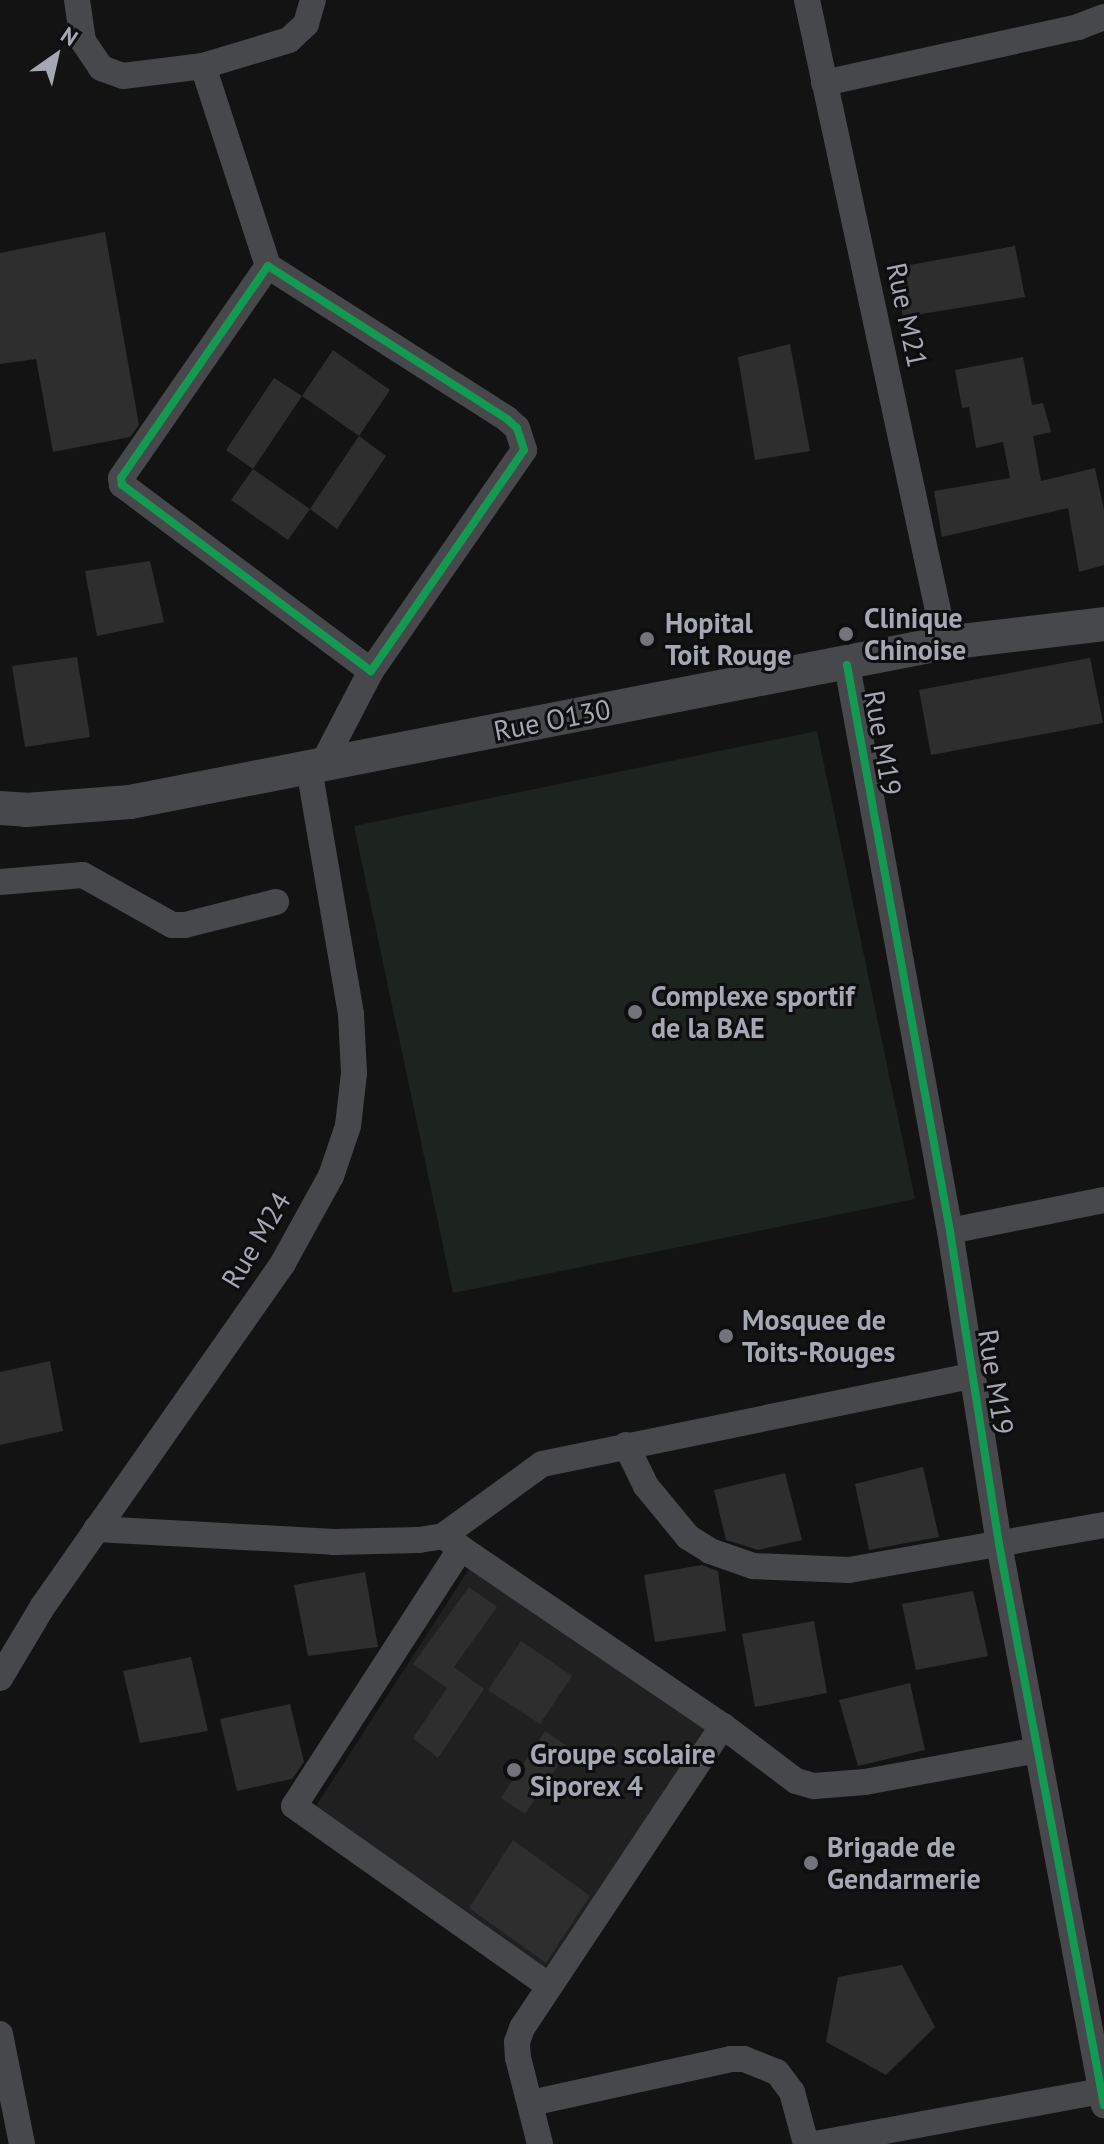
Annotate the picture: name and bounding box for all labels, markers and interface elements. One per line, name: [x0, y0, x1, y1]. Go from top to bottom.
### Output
north arrow: [16, 16, 96, 96]
text: N: [56, 20, 83, 52]
street label: Rue M21: [880, 260, 934, 370]
place label: Clinique Chinoise: [864, 601, 966, 667]
place label: Hopital Toit Rouge: [665, 606, 792, 672]
marker: Clinique Chinoise: [835, 623, 857, 645]
marker: Hopital Toit Rouge: [636, 628, 658, 650]
street label: Rue M19: [857, 688, 909, 798]
street label: Rue O130: [491, 692, 613, 748]
place label: Complexe sportif de la BAE: [651, 979, 854, 1045]
marker: Complexe sportif de la BAE: [626, 1003, 644, 1021]
street label: Rue M24: [214, 1186, 298, 1294]
place label: Mosquee de Toits-Rouges: [742, 1303, 895, 1369]
marker: Mosquee de Toits-Rouges: [717, 1327, 735, 1345]
street label: Rue M19: [971, 1327, 1021, 1437]
place label: Groupe scolaire Siporex 4: [530, 1737, 716, 1803]
marker: Groupe scolaire Siporex 4: [505, 1761, 523, 1779]
place label: Brigade de Gendarmerie: [827, 1830, 981, 1896]
marker: Brigade de Gendarmerie: [802, 1854, 820, 1872]

